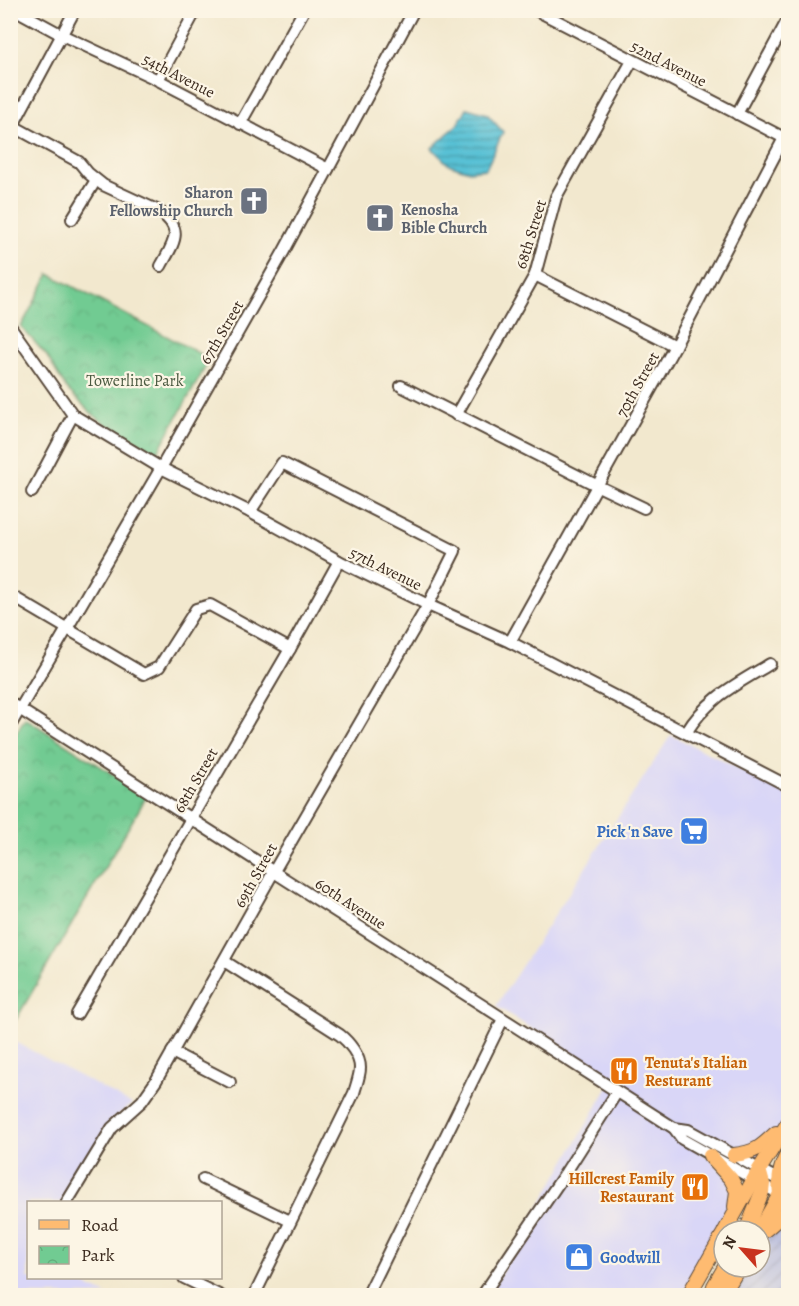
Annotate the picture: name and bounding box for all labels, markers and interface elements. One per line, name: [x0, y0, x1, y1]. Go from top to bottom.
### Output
street label: 52nd Avenue: [627, 35, 710, 92]
street label: 54th Avenue: [138, 48, 219, 104]
place label: Sharon Fellowship Church: [109, 182, 233, 222]
church icon: Sharon Fellowship Church: [238, 185, 270, 217]
street label: 68th Street: [510, 197, 552, 272]
place label: Kenosha Bible Church: [401, 199, 488, 239]
church icon: Kenosha Bible Church: [364, 202, 396, 234]
street label: 67th Street: [195, 296, 249, 369]
street label: 70th Street: [611, 348, 665, 421]
park label: Towerline Park: [86, 370, 184, 392]
street label: 57th Avenue: [346, 542, 426, 596]
street label: 68th Street: [168, 744, 223, 817]
supermarket icon: Pick 'n Save: [678, 815, 710, 847]
place label: Pick 'n Save: [596, 821, 673, 843]
street label: 69th Street: [229, 839, 283, 912]
street label: 60th Avenue: [311, 873, 390, 935]
place label: Tenuta's Italian Resturant: [645, 1052, 747, 1092]
restaurant icon: Tenuta's Italian Resturant: [608, 1055, 640, 1087]
place label: Hillcrest Family Restaurant: [568, 1168, 675, 1208]
restaurant icon: Hillcrest Family Restaurant: [679, 1171, 711, 1203]
legend: [27, 1201, 222, 1279]
text: Road: [81, 1213, 119, 1237]
north arrow: [712, 1219, 772, 1279]
text: N: [717, 1232, 742, 1253]
shop icon: Goodwill: [563, 1241, 595, 1273]
text: Park: [81, 1243, 115, 1267]
place label: Goodwill: [600, 1247, 661, 1269]

